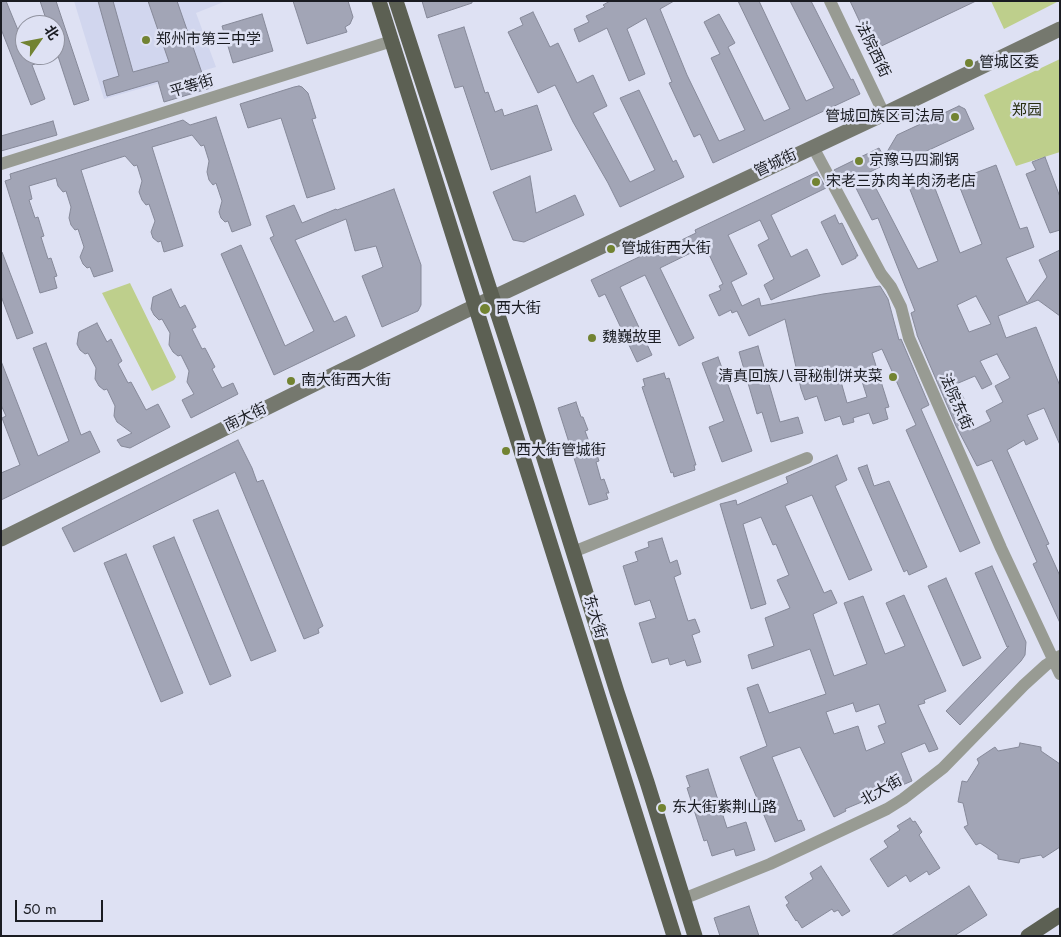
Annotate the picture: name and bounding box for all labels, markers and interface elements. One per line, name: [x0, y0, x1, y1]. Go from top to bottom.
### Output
north arrow: [15, 15, 65, 65]
street label: 法院西街: [851, 19, 893, 81]
text: 北: [40, 21, 64, 44]
place label: 郑州市第三中学: [156, 31, 261, 49]
marker: 郑州市第三中学: [140, 34, 152, 46]
place label: 管城区委: [979, 54, 1039, 72]
marker: 管城区委: [963, 57, 975, 69]
street label: 平等街: [168, 72, 216, 102]
park label: 郑园: [1012, 102, 1042, 120]
place label: 管城回族区司法局: [825, 108, 945, 126]
marker: 管城回族区司法局: [949, 111, 961, 123]
street label: 管城街: [752, 146, 800, 182]
place label: 京豫马四涮锅: [869, 152, 959, 170]
marker: 京豫马四涮锅: [853, 155, 865, 167]
place label: 宋老三苏肉羊肉汤老店: [826, 173, 976, 191]
marker: 宋老三苏肉羊肉汤老店: [810, 176, 822, 188]
place label: 管城街西大街: [621, 240, 711, 258]
marker: 管城街西大街: [605, 243, 617, 255]
place label: 西大街: [496, 300, 541, 318]
marker: 西大街: [478, 302, 492, 316]
place label: 魏巍故里: [602, 329, 662, 347]
marker: 魏巍故里: [586, 332, 598, 344]
place label: 清真回族八哥秘制饼夹菜: [718, 368, 883, 386]
marker: 清真回族八哥秘制饼夹菜: [887, 371, 899, 383]
street label: 法院东街: [935, 371, 975, 433]
place label: 南大街西大街: [301, 372, 391, 390]
marker: 南大街西大街: [285, 375, 297, 387]
street label: 南大街: [222, 400, 270, 436]
place label: 西大街管城街: [516, 442, 606, 460]
marker: 西大街管城街: [500, 445, 512, 457]
street label: 东大街: [579, 593, 609, 641]
street label: 北大街: [858, 772, 906, 810]
place label: 东大街紫荆山路: [672, 799, 777, 817]
marker: 东大街紫荆山路: [656, 802, 668, 814]
scale bar: [18, 890, 105, 922]
text: 50 m: [23, 898, 57, 920]

